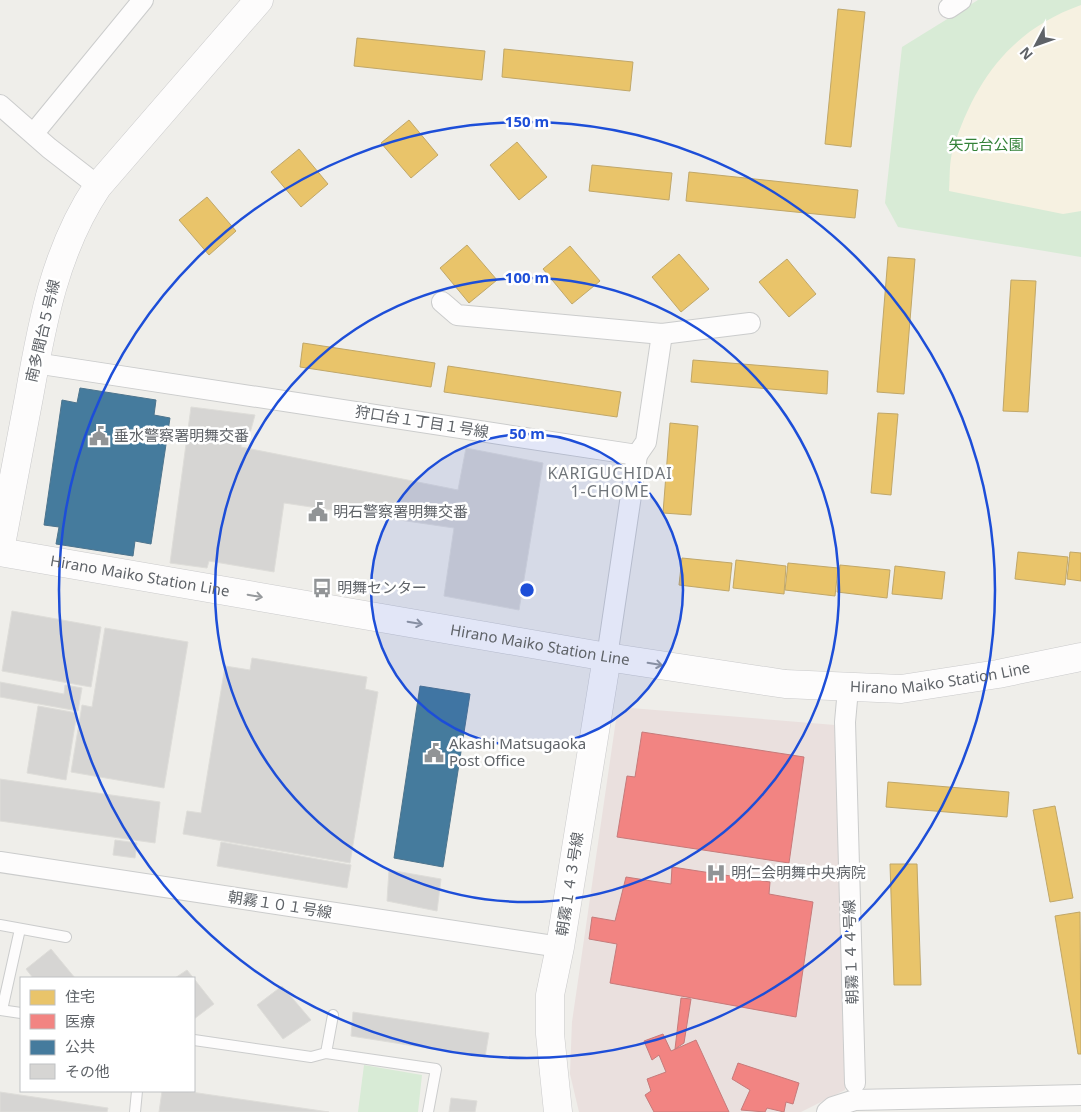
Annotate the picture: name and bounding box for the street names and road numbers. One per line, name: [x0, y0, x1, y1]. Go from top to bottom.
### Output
street label: 南多聞台５号線: [20, 277, 64, 384]
street label: 狩口台１丁目１号線: [354, 401, 490, 441]
street label: Hirano Maiko Station Line: [49, 550, 231, 601]
street label: Hirano Maiko Station Line: [449, 619, 631, 669]
street label: Hirano Maiko Station Line: [850, 657, 1032, 698]
street label: 朝霧１４３号線: [551, 830, 587, 937]
street label: 朝霧１０１号線: [227, 886, 334, 922]
street label: 朝霧１４４号線: [838, 899, 862, 1005]

